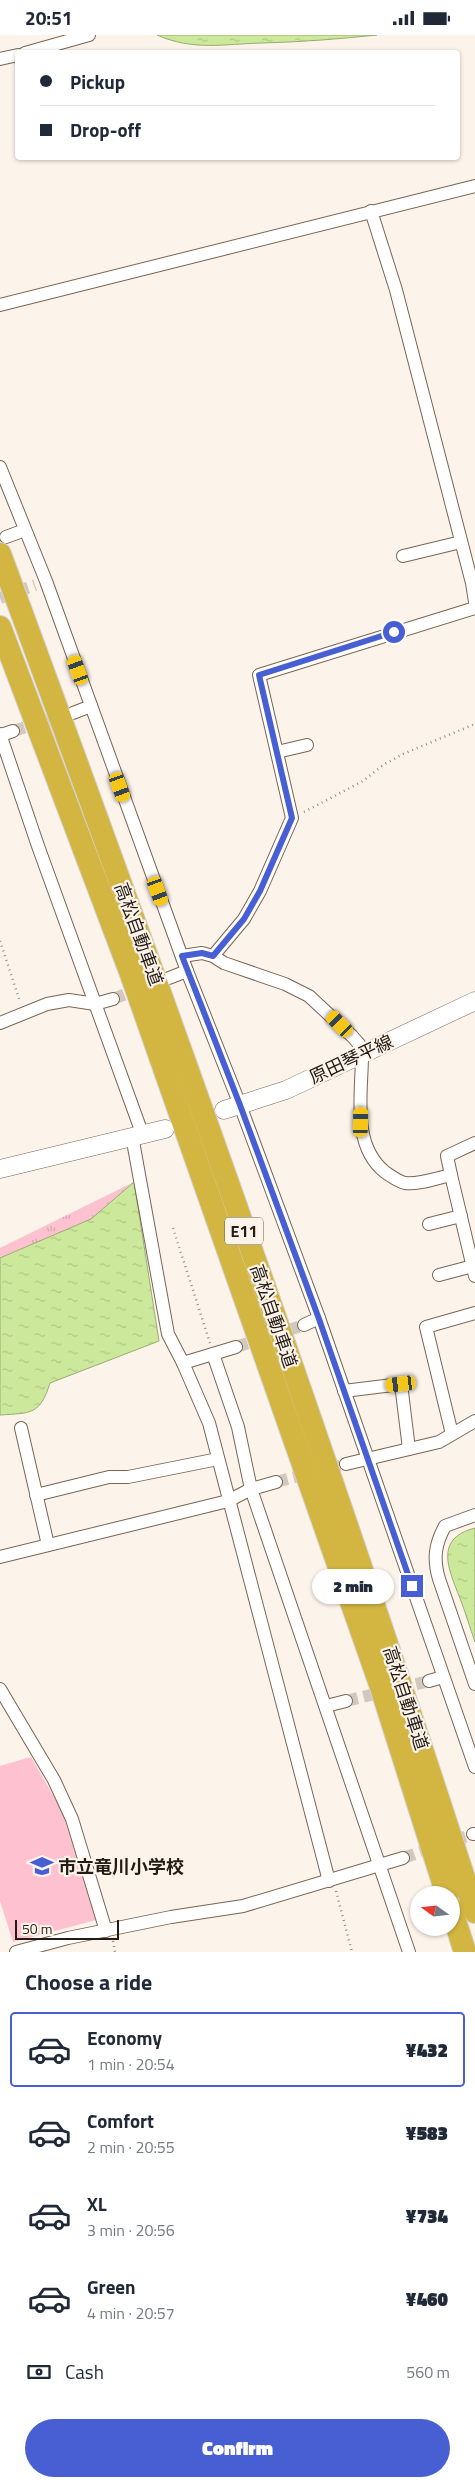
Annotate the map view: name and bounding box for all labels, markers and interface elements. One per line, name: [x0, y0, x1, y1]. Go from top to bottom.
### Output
text: 20:51: [25, 3, 72, 32]
text: Pickup: [70, 67, 125, 96]
text: Drop-off: [70, 115, 141, 144]
route start: [383, 621, 405, 643]
car: [65, 653, 90, 687]
car: [107, 770, 132, 804]
car: [145, 874, 170, 908]
street label: 高松自動車道: [108, 879, 170, 989]
car: [324, 1008, 355, 1040]
street label: 原田琴平線: [305, 1028, 397, 1090]
car: [353, 1107, 368, 1137]
road number: E11: [225, 1217, 263, 1245]
street label: 高松自動車道: [244, 1261, 304, 1371]
car: [385, 1375, 416, 1393]
callout: 2 min: [312, 1569, 394, 1603]
text: 2 min: [333, 1574, 373, 1598]
route end: [401, 1575, 423, 1597]
street label: 高松自動車道: [376, 1642, 436, 1754]
school or university icon: 市立竜川小学校: [29, 1853, 55, 1879]
place label: 市立竜川小学校: [58, 1853, 184, 1880]
north arrow: [410, 1886, 460, 1936]
map controls: [410, 1886, 460, 1936]
scale bar: [15, 1917, 119, 1940]
text: 50 m: [22, 1918, 52, 1939]
text: Choose a ride: [25, 1965, 152, 1999]
text: Economy: [87, 2023, 162, 2052]
icon: car: [27, 2027, 72, 2072]
text: ¥432: [406, 2035, 448, 2064]
text: 1 min · 20:54: [87, 2052, 175, 2076]
text: Comfort: [87, 2106, 154, 2135]
icon: car: [27, 2110, 72, 2155]
text: ¥583: [406, 2118, 448, 2147]
text: 2 min · 20:55: [87, 2135, 175, 2159]
text: XL: [87, 2189, 107, 2218]
icon: car: [27, 2193, 72, 2238]
text: ¥734: [406, 2201, 448, 2230]
text: 3 min · 20:56: [87, 2218, 175, 2242]
text: Green: [87, 2272, 136, 2301]
icon: car: [27, 2276, 72, 2321]
text: ¥460: [406, 2284, 448, 2313]
text: 4 min · 20:57: [87, 2301, 175, 2325]
text: Cash: [65, 2357, 104, 2386]
icon: cash: [25, 2358, 53, 2386]
text: 560 m: [406, 2360, 450, 2384]
button: Confirm: [25, 2419, 450, 2477]

